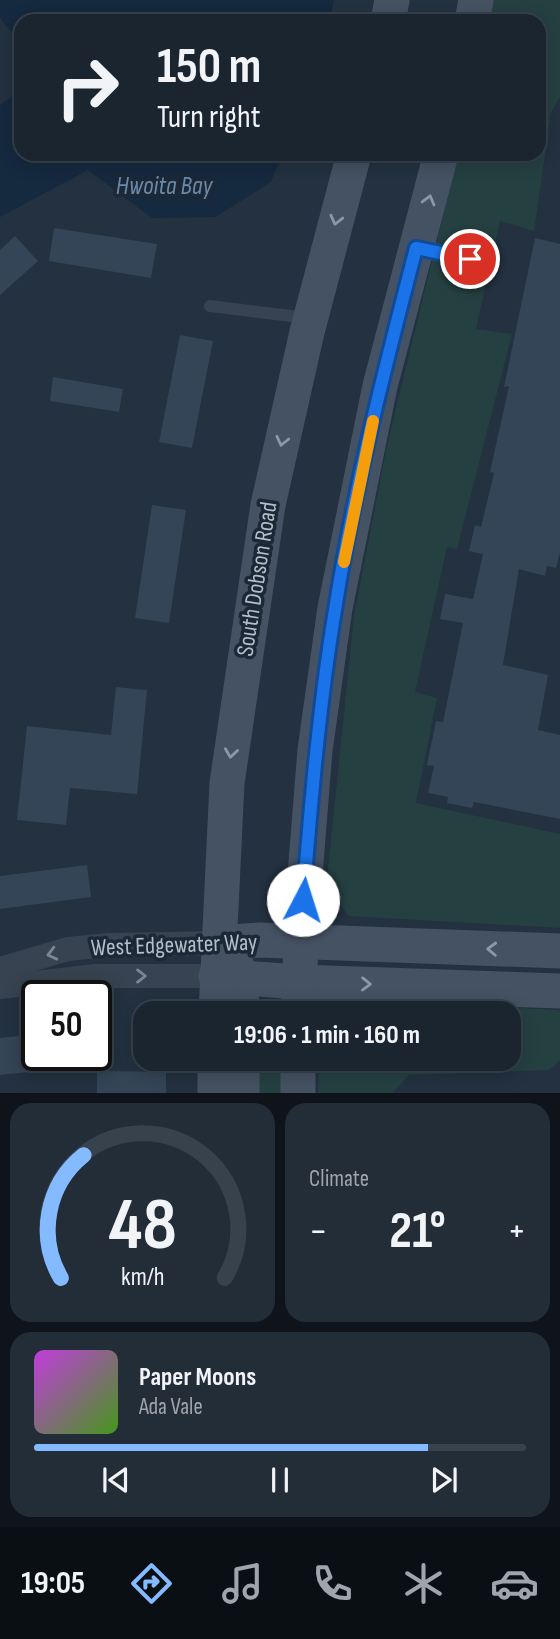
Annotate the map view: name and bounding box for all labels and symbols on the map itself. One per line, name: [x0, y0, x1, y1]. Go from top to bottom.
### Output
water label: Hwoita Bay: [116, 171, 213, 202]
one-way arrow: [421, 194, 435, 206]
one-way arrow: [330, 214, 344, 226]
pin: [440, 229, 500, 289]
one-way arrow: [276, 435, 291, 447]
street label: South Dobson Road: [230, 500, 284, 658]
one-way arrow: [224, 747, 239, 758]
position arrow: [266, 863, 340, 937]
street label: West Edgewater Way: [90, 928, 258, 962]
one-way arrow: [486, 941, 497, 957]
one-way arrow: [46, 945, 58, 960]
one-way arrow: [136, 968, 147, 983]
one-way arrow: [361, 976, 372, 991]
speed limit sign: 50: [21, 980, 112, 1071]

